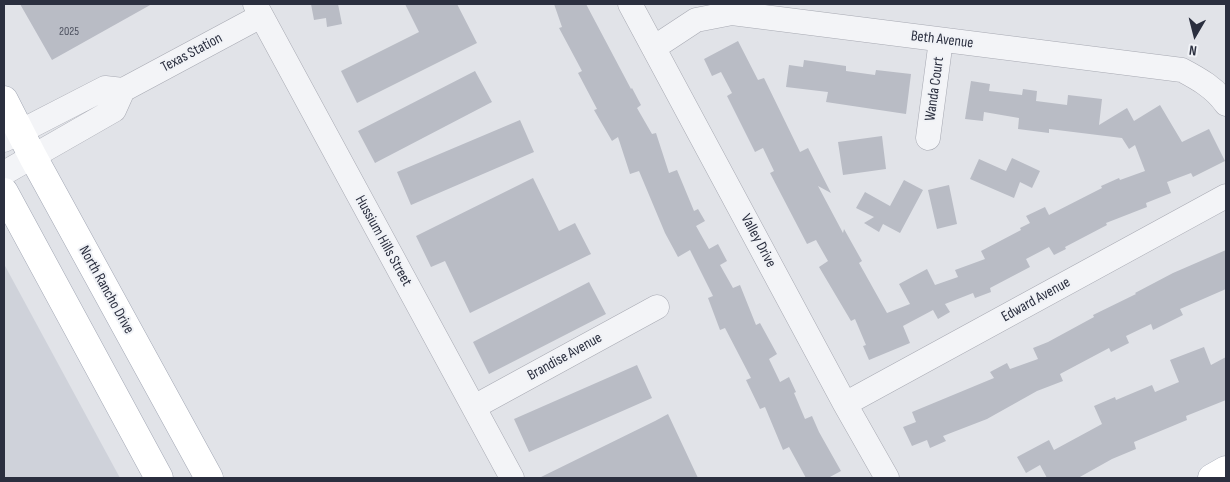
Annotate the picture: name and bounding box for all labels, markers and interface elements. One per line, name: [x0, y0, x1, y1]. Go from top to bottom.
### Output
north arrow: [1170, 10, 1220, 60]
house number: 2025: [59, 25, 79, 39]
street label: Beth Avenue: [910, 27, 974, 53]
street label: Texas Station: [158, 29, 226, 77]
text: N: [1188, 41, 1198, 59]
street label: Wanda Court: [922, 56, 948, 122]
street label: Hussium Hills Street: [351, 192, 415, 290]
street label: Valley Drive: [736, 211, 780, 271]
street label: North Rancho Drive: [74, 243, 138, 337]
street label: Edward Avenue: [999, 274, 1073, 326]
street label: Brandise Avenue: [525, 329, 605, 385]

